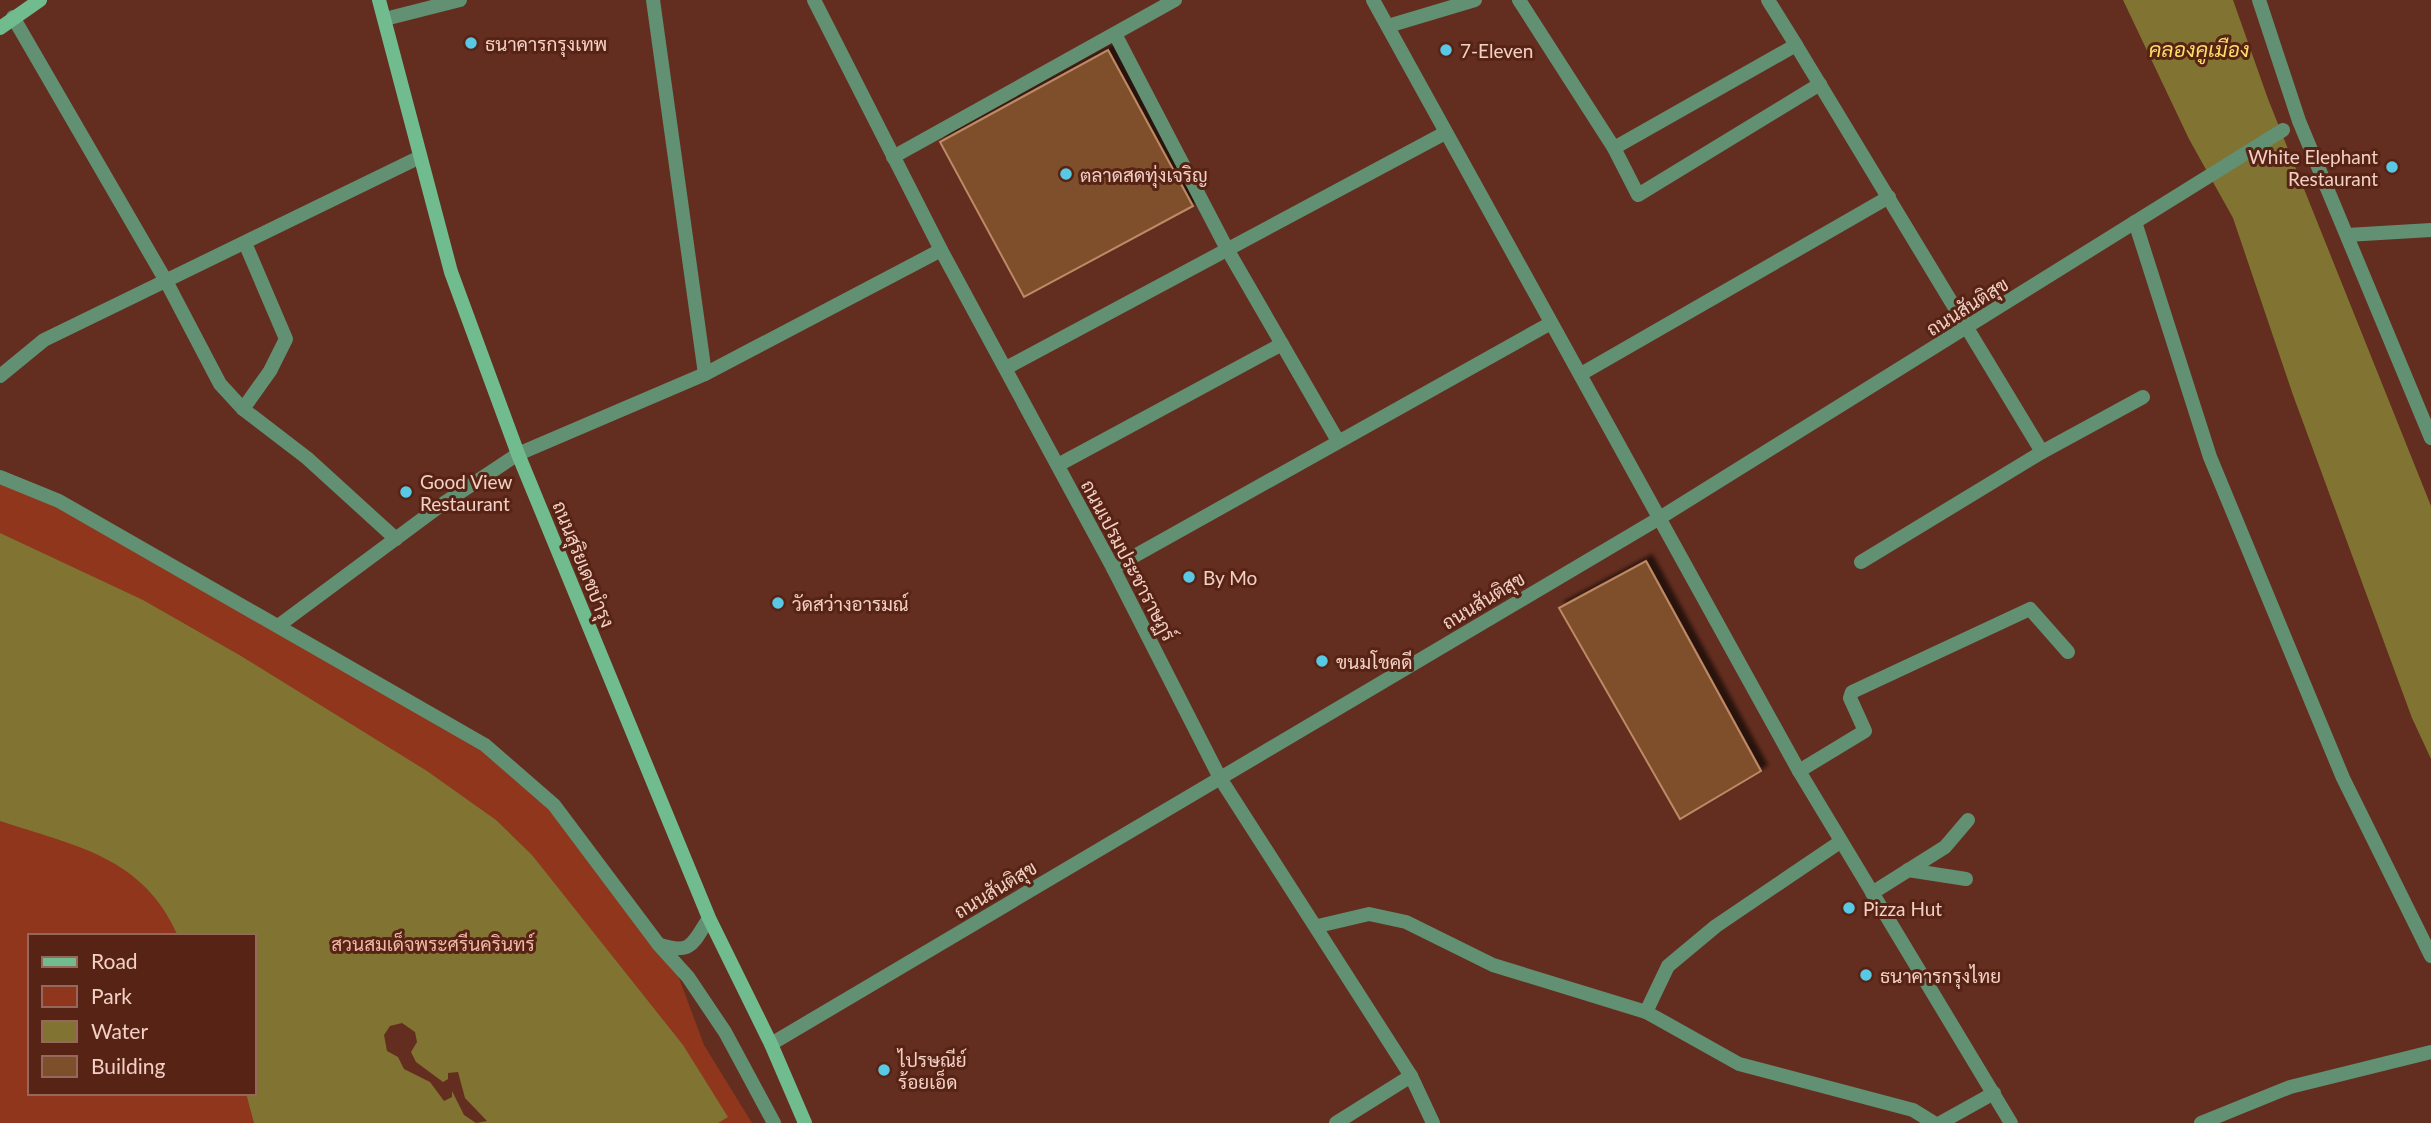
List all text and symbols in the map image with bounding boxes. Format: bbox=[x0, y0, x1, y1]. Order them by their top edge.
place label: ธนาคารกรุงเทพ bbox=[485, 32, 607, 57]
marker: ธนาคารกรุงเทพ bbox=[463, 35, 479, 51]
water label: คลองคูเมือง bbox=[2149, 36, 2249, 65]
place label: 7-Eleven bbox=[1460, 39, 1533, 62]
marker: 7-Eleven bbox=[1438, 42, 1454, 58]
place label: White Elephant Restaurant bbox=[2248, 145, 2378, 190]
marker: White Elephant Restaurant bbox=[2384, 159, 2400, 175]
place label: ตลาดสดทุ่งเจริญ bbox=[1080, 163, 1208, 188]
marker: ตลาดสดทุ่งเจริญ bbox=[1058, 166, 1074, 182]
street label: ถนนสันติสุข bbox=[1922, 272, 2013, 342]
place label: Good View Restaurant bbox=[420, 470, 512, 515]
street label: ถนนเปรมประชาราษฏร์ bbox=[1075, 476, 1181, 645]
marker: Good View Restaurant bbox=[398, 484, 414, 500]
street label: ถนนสุริยเดชบำรุง bbox=[546, 497, 620, 631]
place label: By Mo bbox=[1203, 566, 1257, 589]
street label: ถนนสันติสุข bbox=[1438, 566, 1529, 635]
marker: By Mo bbox=[1181, 569, 1197, 585]
place label: วัดสว่างอารมณ์ bbox=[792, 592, 909, 615]
marker: วัดสว่างอารมณ์ bbox=[770, 595, 786, 611]
place label: ขนมโชคดี bbox=[1336, 650, 1412, 673]
marker: ขนมโชคดี bbox=[1314, 653, 1330, 669]
street label: ถนนสันติสุข bbox=[950, 855, 1041, 924]
place label: Pizza Hut bbox=[1863, 897, 1942, 920]
marker: Pizza Hut bbox=[1841, 900, 1857, 916]
park label: สวนสมเด็จพระศรีนครินทร์ bbox=[331, 931, 535, 955]
legend bbox=[28, 934, 256, 1095]
text: Road bbox=[91, 948, 138, 973]
place label: ธนาคารกรุงไทย bbox=[1880, 964, 2001, 989]
marker: ธนาคารกรุงไทย bbox=[1858, 967, 1874, 983]
text: Park bbox=[91, 983, 132, 1008]
text: Water bbox=[91, 1018, 148, 1043]
place label: ไปรษณีย์ ร้อยเอ็ด bbox=[896, 1048, 967, 1093]
text: Building bbox=[91, 1053, 166, 1078]
marker: ไปรษณีย์ ร้อยเอ็ด bbox=[876, 1062, 892, 1078]

